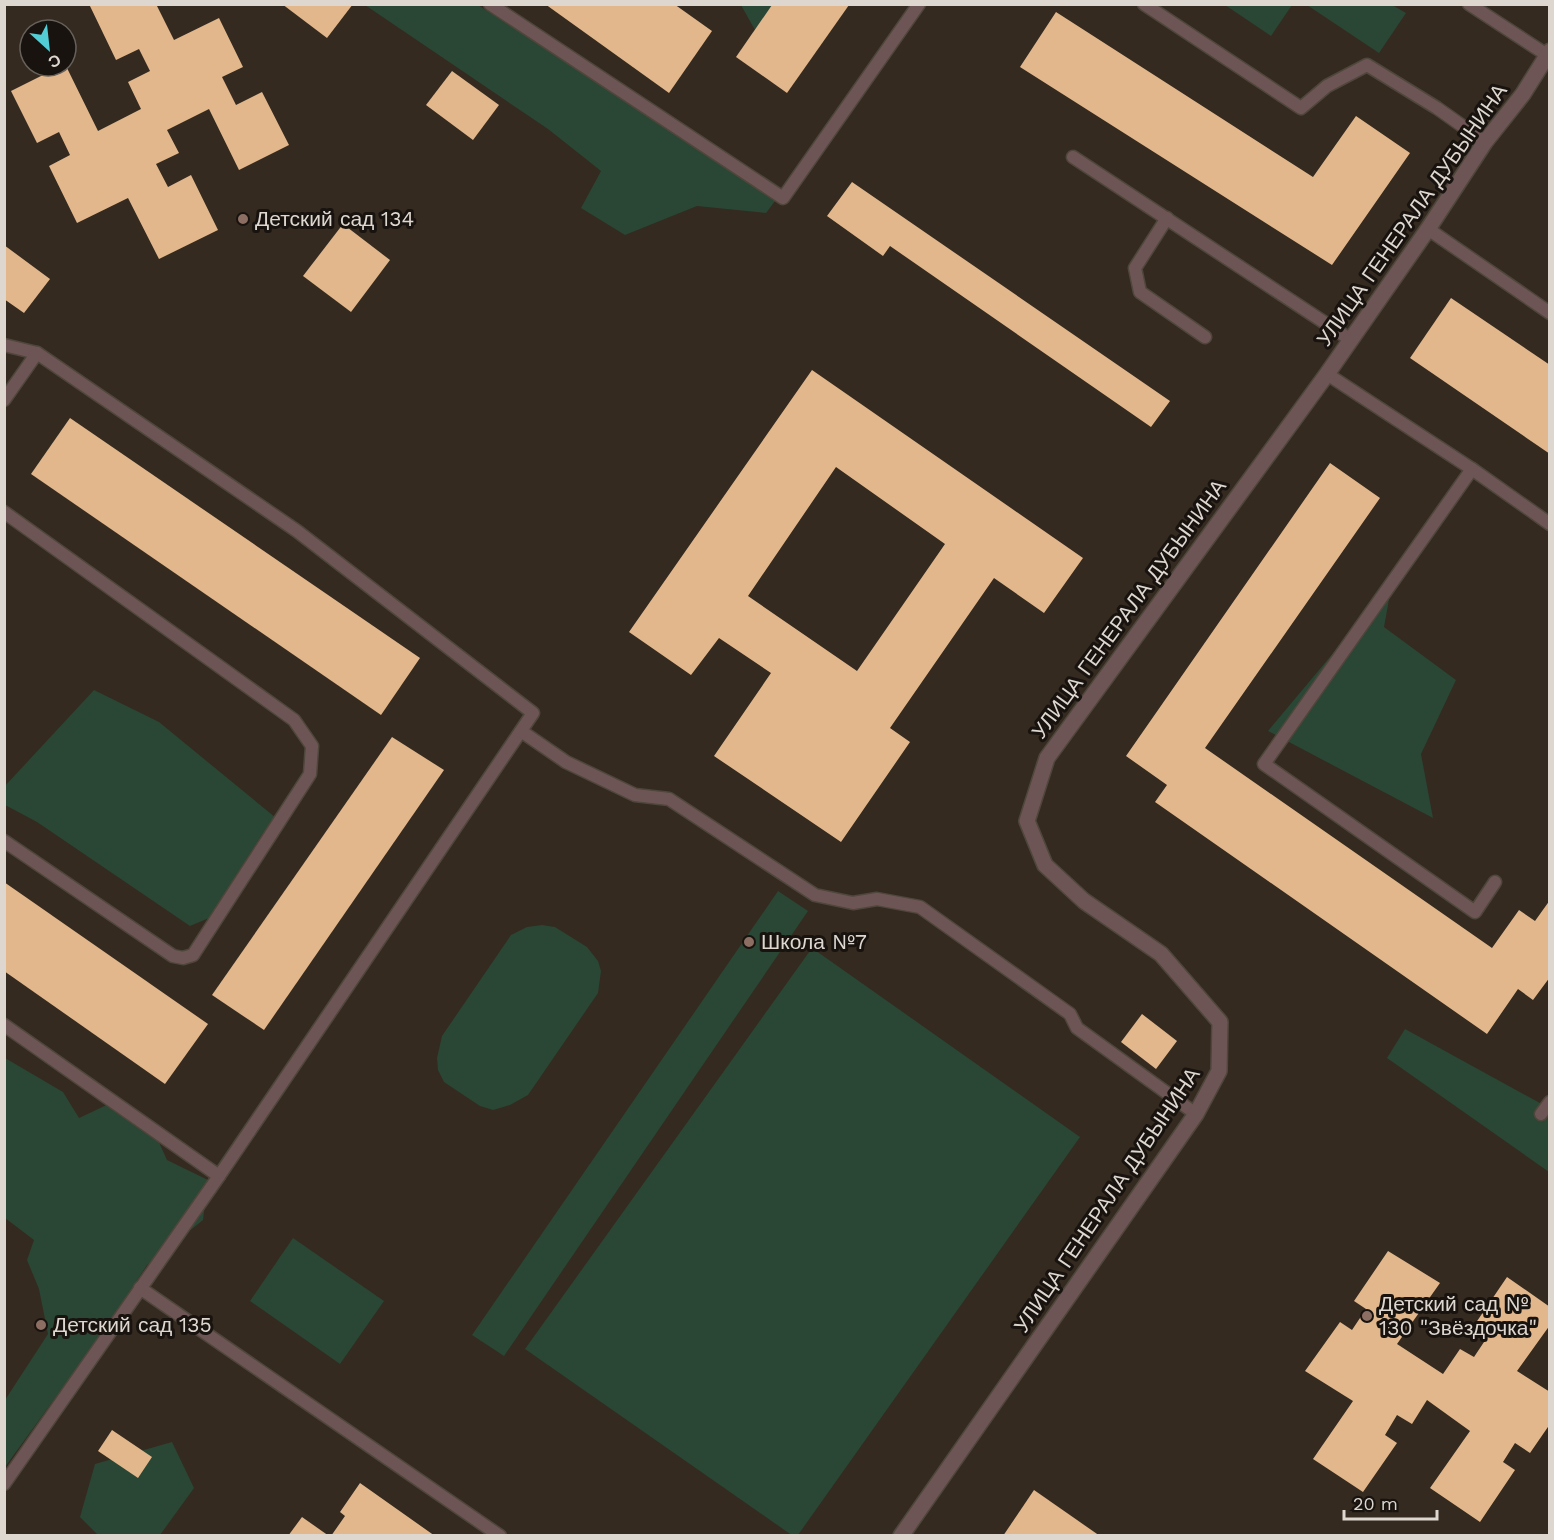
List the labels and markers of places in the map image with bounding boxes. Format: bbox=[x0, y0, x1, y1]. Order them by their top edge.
place label: Детский сад 134 bbox=[255, 206, 414, 231]
marker: Детский сад 134 bbox=[236, 212, 250, 226]
place label: Школа №7 bbox=[761, 929, 867, 954]
marker: Школа №7 bbox=[742, 935, 756, 949]
place label: Детский сад № 130 "Звёздочка" bbox=[1379, 1291, 1537, 1340]
marker: Детский сад № 130 "Звёздочка" bbox=[1360, 1309, 1374, 1323]
place label: Детский сад 135 bbox=[53, 1312, 212, 1337]
marker: Детский сад 135 bbox=[34, 1318, 48, 1332]

